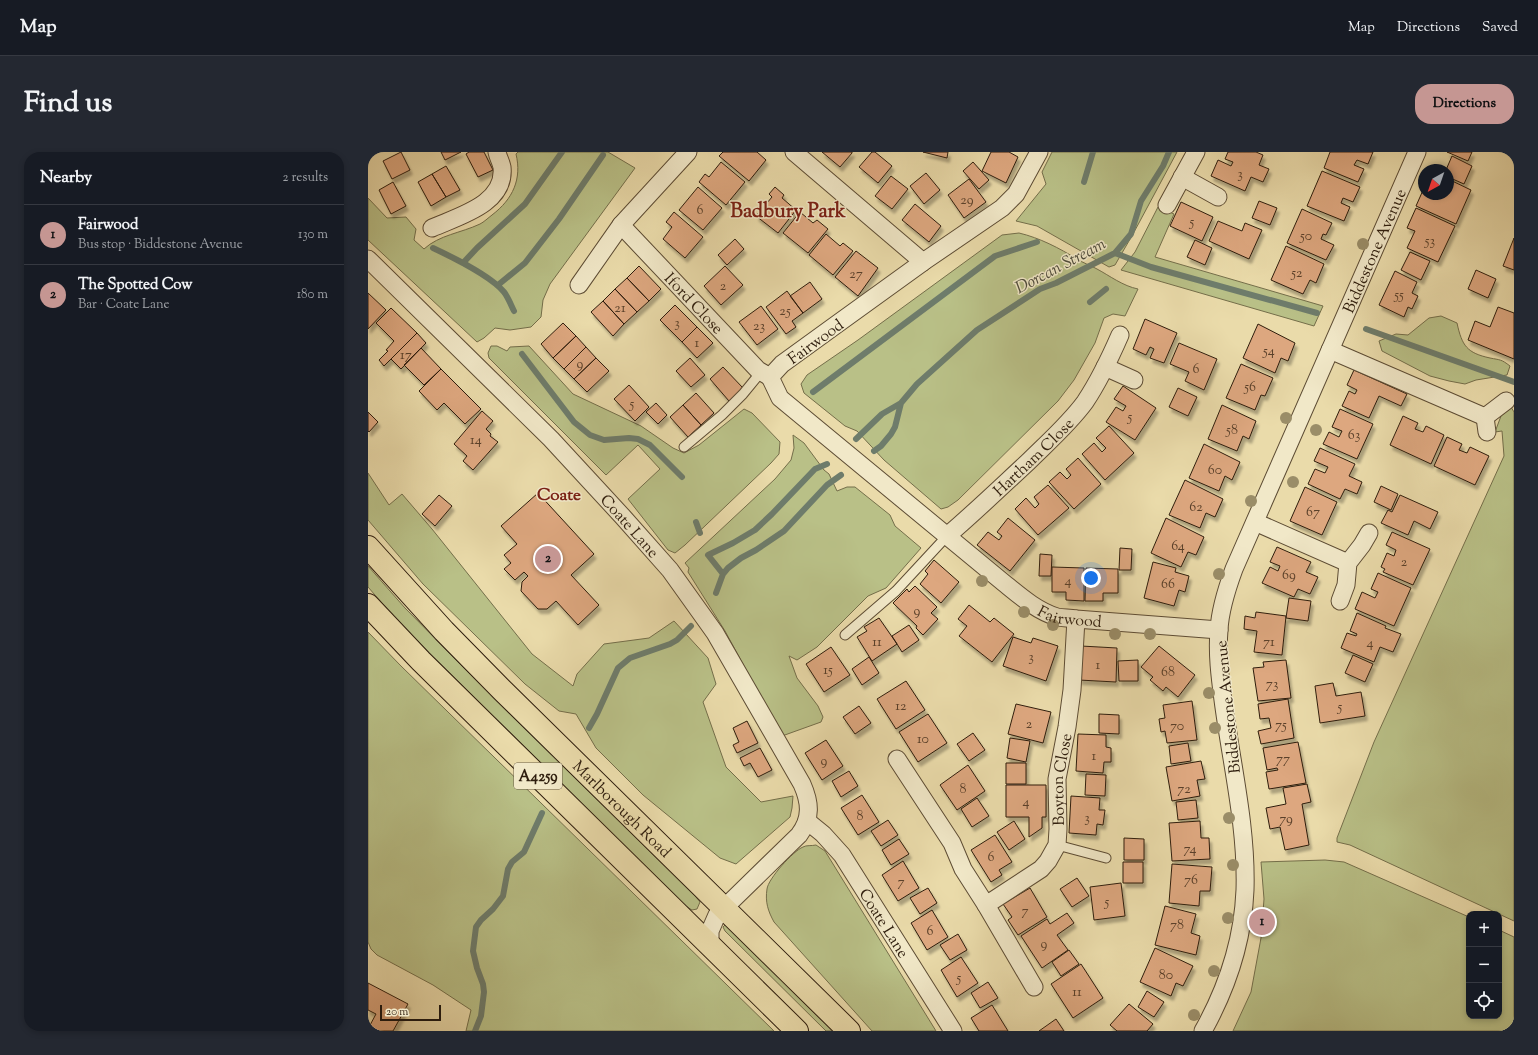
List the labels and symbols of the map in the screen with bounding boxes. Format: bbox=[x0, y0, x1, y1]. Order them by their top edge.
north arrow bbox=[1418, 164, 1454, 200]
house number: 3 bbox=[1237, 165, 1243, 185]
street label: Biddestone Avenue bbox=[1339, 186, 1413, 318]
house number: 29 bbox=[960, 191, 974, 211]
district label: Badbury Park bbox=[730, 198, 846, 227]
house number: 6 bbox=[697, 201, 704, 221]
house number: 5 bbox=[1189, 213, 1195, 233]
house number: 50 bbox=[1299, 227, 1312, 247]
house number: 53 bbox=[1424, 232, 1436, 252]
water label: Dorcan Stream bbox=[1011, 233, 1111, 301]
house number: 52 bbox=[1290, 264, 1303, 284]
house number: 27 bbox=[849, 265, 863, 285]
street label: Iford Close bbox=[658, 268, 728, 341]
house number: 2 bbox=[720, 277, 727, 297]
house number: 55 bbox=[1393, 286, 1404, 306]
house number: 21 bbox=[614, 299, 626, 319]
house number: 25 bbox=[779, 302, 791, 322]
house number: 3 bbox=[674, 314, 680, 334]
street label: Fairwood bbox=[784, 315, 849, 371]
house number: 23 bbox=[753, 317, 765, 337]
house number: 1 bbox=[695, 334, 700, 354]
house number: 54 bbox=[1262, 342, 1275, 362]
house number: 17 bbox=[400, 346, 412, 366]
house number: 9 bbox=[577, 355, 584, 375]
house number: 6 bbox=[1193, 360, 1200, 380]
house number: 56 bbox=[1243, 378, 1256, 398]
house number: 5 bbox=[629, 395, 635, 415]
house number: 5 bbox=[1127, 408, 1133, 428]
street label: Hartham Close bbox=[989, 414, 1080, 503]
house number: 58 bbox=[1225, 421, 1238, 441]
house number: 63 bbox=[1348, 426, 1361, 446]
house number: 14 bbox=[470, 431, 482, 451]
house number: 60 bbox=[1208, 461, 1222, 481]
district label: Coate bbox=[537, 484, 581, 508]
street label: Coate Lane bbox=[594, 490, 663, 564]
house number: 62 bbox=[1189, 498, 1203, 518]
house number: 67 bbox=[1306, 503, 1320, 523]
house number: 64 bbox=[1171, 537, 1185, 557]
pin: 2 bbox=[535, 544, 561, 574]
house number: 2 bbox=[1401, 553, 1408, 573]
house number: 69 bbox=[1282, 566, 1296, 586]
your location bbox=[1081, 568, 1101, 588]
house number: 4 bbox=[1064, 572, 1072, 592]
house number: 66 bbox=[1161, 575, 1175, 595]
street label: Fairwood bbox=[1033, 601, 1103, 635]
house number: 9 bbox=[914, 602, 921, 622]
house number: 11 bbox=[872, 633, 882, 653]
house number: 71 bbox=[1263, 633, 1275, 653]
house number: 4 bbox=[1366, 634, 1374, 654]
street label: Biddestone Avenue bbox=[1211, 639, 1248, 775]
house number: 3 bbox=[1028, 648, 1034, 668]
house number: 1 bbox=[1096, 656, 1101, 676]
house number: 15 bbox=[823, 661, 833, 681]
house number: 68 bbox=[1161, 663, 1175, 683]
house number: 73 bbox=[1266, 675, 1279, 695]
house number: 12 bbox=[895, 697, 907, 717]
house number: 5 bbox=[1337, 698, 1343, 718]
house number: 2 bbox=[1026, 715, 1033, 735]
house number: 75 bbox=[1275, 716, 1287, 736]
house number: 70 bbox=[1170, 717, 1184, 737]
house number: 10 bbox=[917, 730, 929, 750]
street label: Boyton Close bbox=[1048, 732, 1080, 826]
house number: 1 bbox=[1092, 747, 1097, 767]
house number: 77 bbox=[1276, 750, 1290, 770]
house number: 9 bbox=[821, 752, 828, 772]
street label: Marlborough Road bbox=[566, 756, 675, 864]
road number: A4259 bbox=[514, 763, 562, 789]
house number: 8 bbox=[960, 780, 967, 800]
house number: 72 bbox=[1177, 780, 1191, 800]
house number: 4 bbox=[1022, 793, 1030, 813]
house number: 8 bbox=[857, 807, 864, 827]
house number: 3 bbox=[1084, 809, 1090, 829]
house number: 79 bbox=[1279, 810, 1293, 830]
house number: 74 bbox=[1183, 840, 1197, 860]
house number: 6 bbox=[988, 848, 995, 868]
house number: 76 bbox=[1184, 871, 1198, 891]
house number: 7 bbox=[897, 873, 905, 893]
street label: Coate Lane bbox=[852, 885, 913, 963]
house number: 5 bbox=[1104, 893, 1110, 913]
house number: 7 bbox=[1021, 902, 1029, 922]
pin: 1 bbox=[1249, 907, 1275, 937]
house number: 78 bbox=[1170, 916, 1184, 936]
house number: 6 bbox=[927, 922, 934, 942]
house number: 9 bbox=[1041, 935, 1048, 955]
house number: 80 bbox=[1159, 966, 1173, 986]
house number: 5 bbox=[956, 969, 962, 989]
house number: 11 bbox=[1072, 983, 1082, 1003]
scale bar bbox=[380, 1003, 441, 1022]

